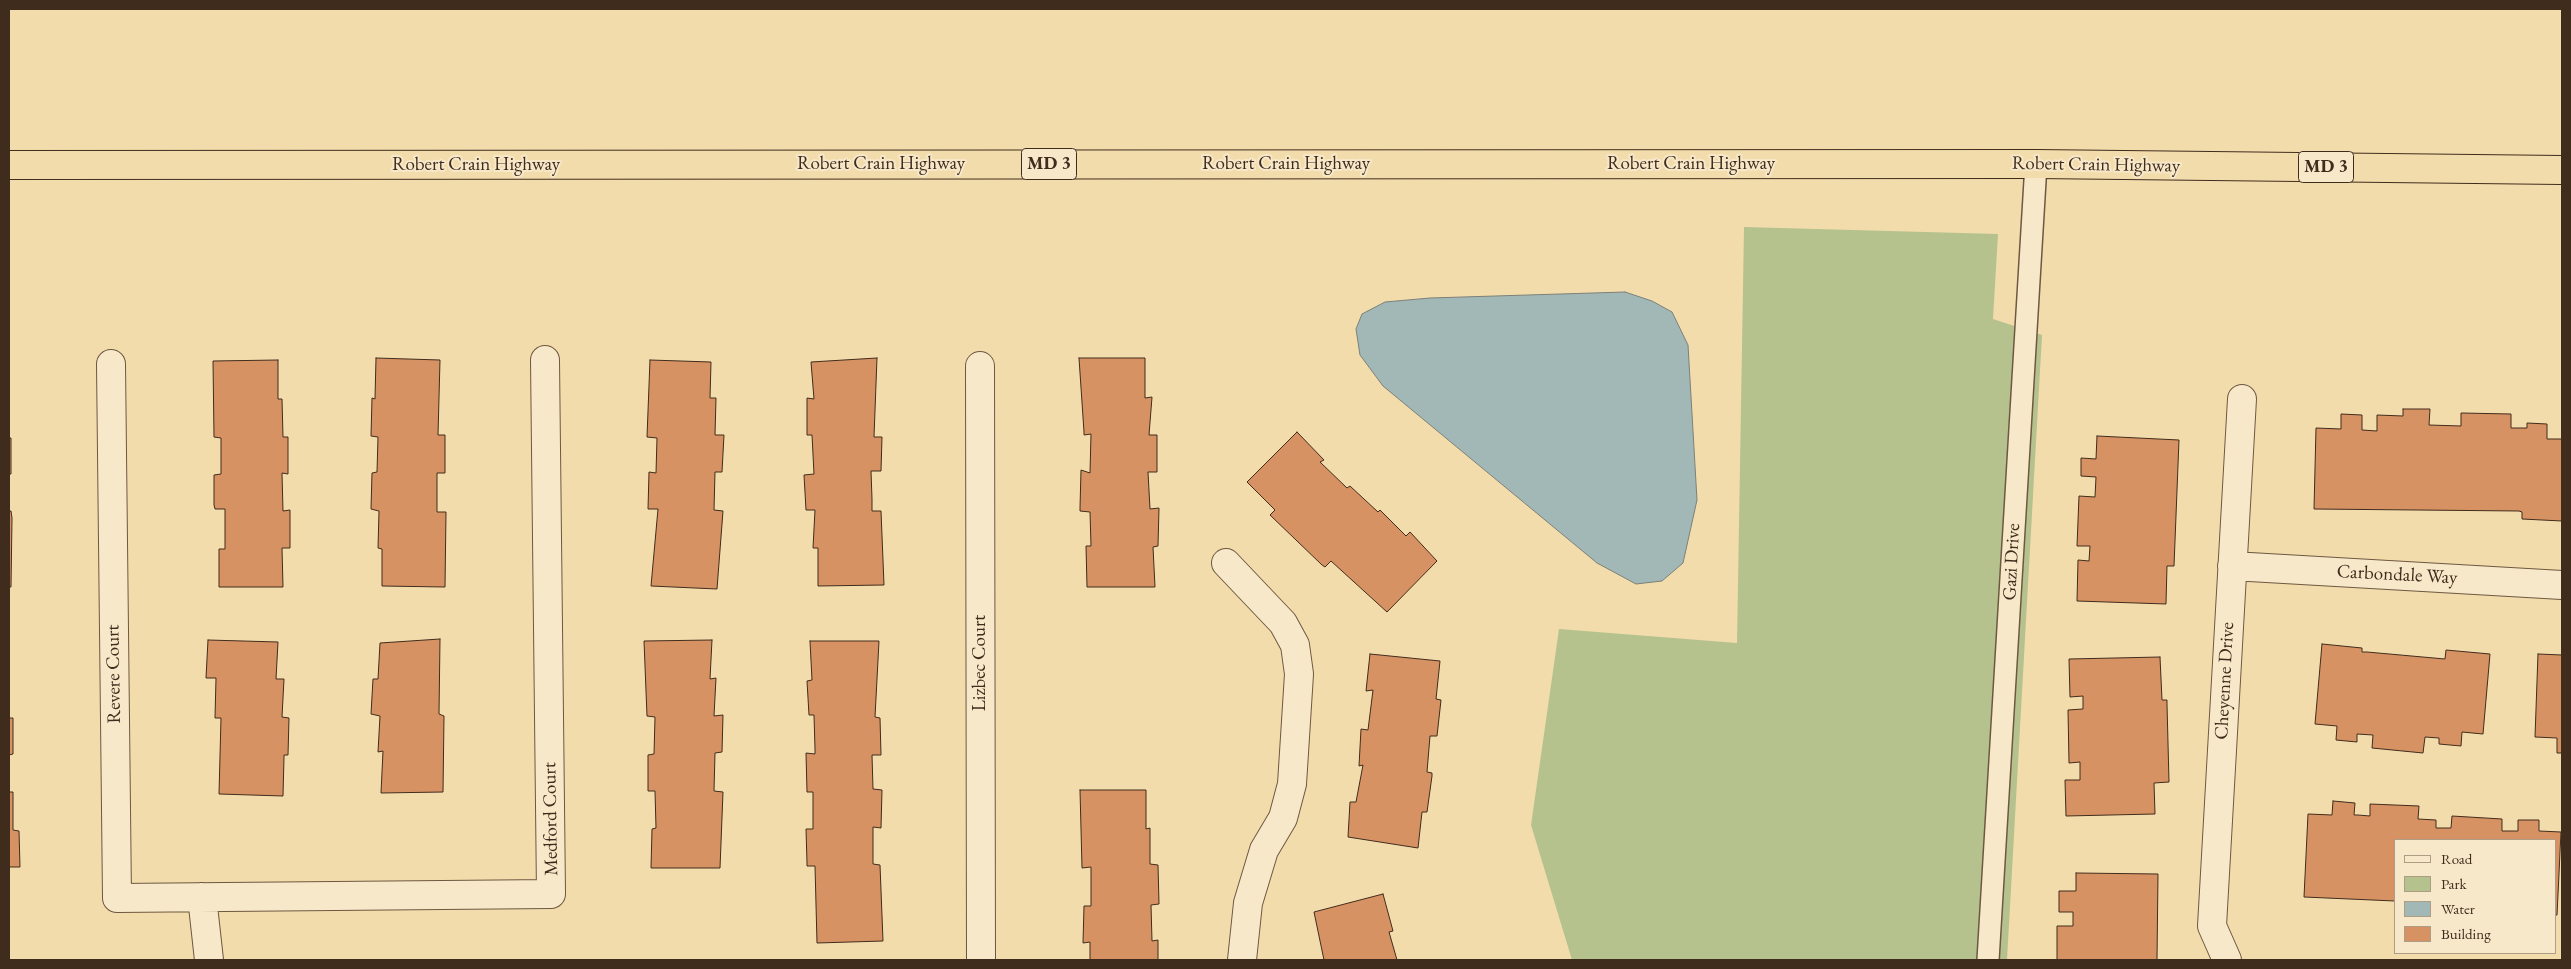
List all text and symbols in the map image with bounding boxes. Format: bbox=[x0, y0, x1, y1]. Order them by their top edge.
road number: MD 3 bbox=[1022, 148, 1076, 180]
street label: Robert Crain Highway bbox=[2012, 152, 2180, 178]
road number: MD 3 bbox=[2298, 152, 2354, 182]
street label: Robert Crain Highway bbox=[797, 153, 965, 175]
street label: Robert Crain Highway bbox=[1202, 153, 1370, 175]
street label: Robert Crain Highway bbox=[1607, 153, 1775, 175]
street label: Robert Crain Highway bbox=[392, 154, 560, 176]
street label: Gazi Drive bbox=[1999, 523, 2025, 601]
street label: Carbondale Way bbox=[2336, 560, 2458, 590]
street label: Lizbec Court bbox=[969, 615, 991, 711]
street label: Cheyenne Drive bbox=[2211, 622, 2239, 740]
street label: Revere Court bbox=[102, 624, 126, 724]
street label: Medford Court bbox=[539, 762, 563, 876]
legend bbox=[2394, 839, 2556, 954]
text: Road bbox=[2441, 849, 2472, 868]
text: Park bbox=[2441, 874, 2467, 893]
text: Water bbox=[2441, 899, 2475, 918]
text: Building bbox=[2441, 924, 2491, 943]

